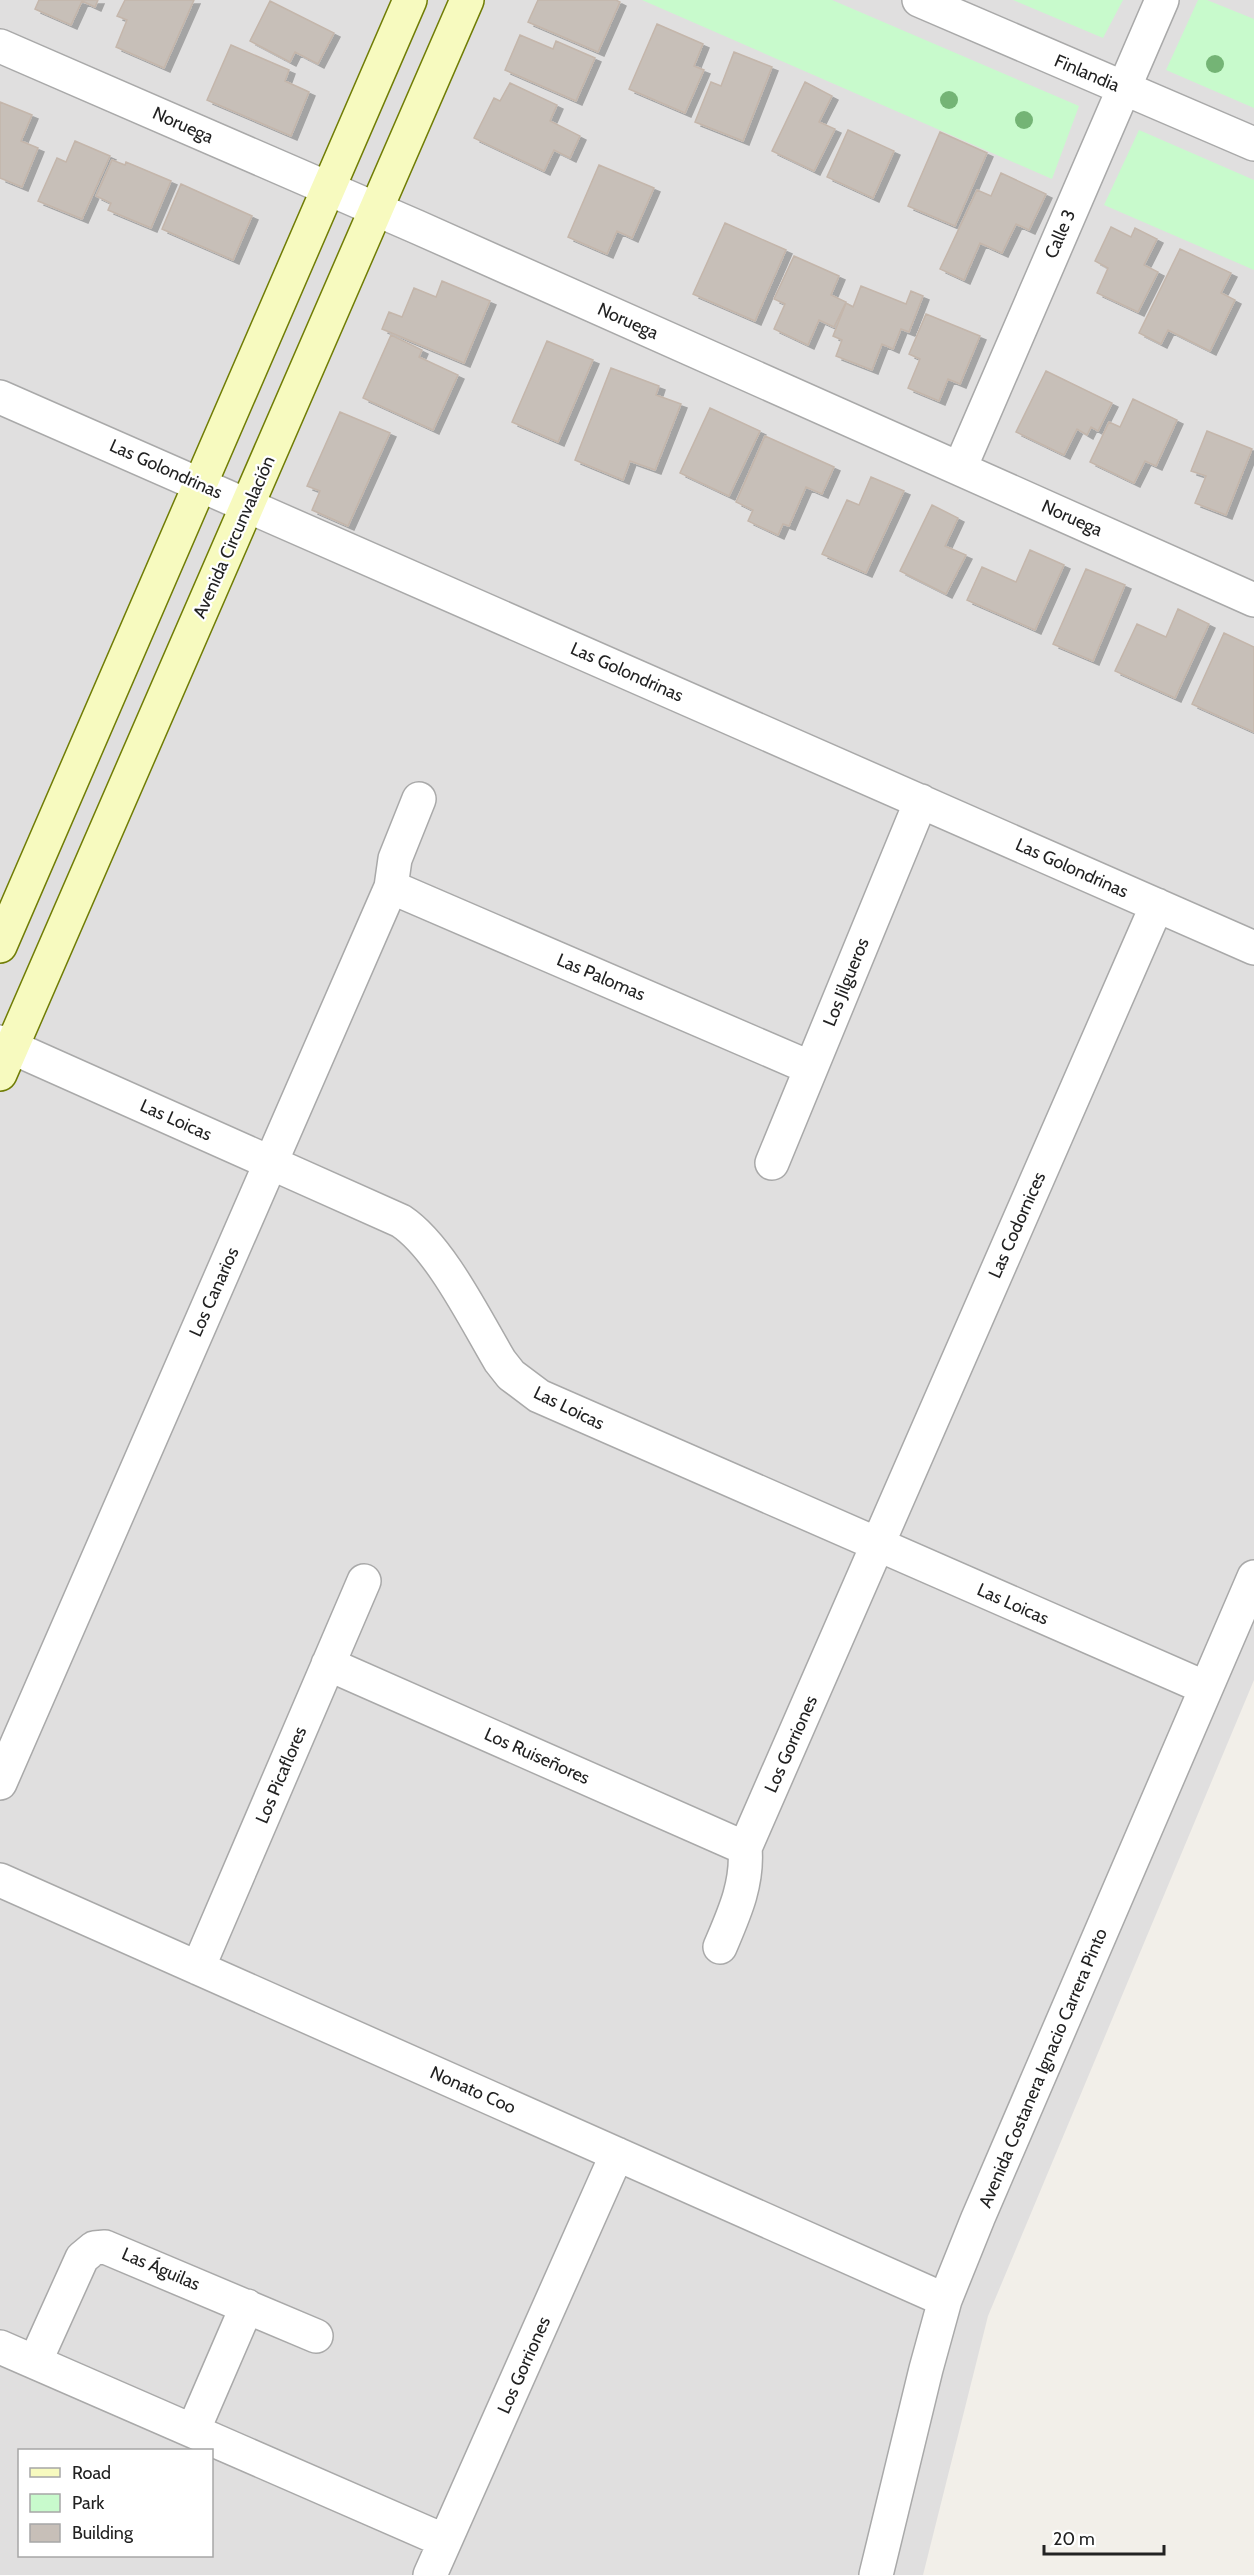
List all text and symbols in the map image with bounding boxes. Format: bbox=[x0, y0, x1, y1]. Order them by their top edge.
street label: Finlandia bbox=[1051, 49, 1123, 97]
street label: Noruega bbox=[149, 102, 217, 148]
street label: Calle 3 bbox=[1040, 206, 1080, 262]
street label: Noruega bbox=[594, 298, 662, 344]
street label: Las Golondrinas bbox=[106, 434, 226, 504]
street label: Avenida Circunvalación bbox=[188, 452, 280, 622]
street label: Noruega bbox=[1038, 495, 1106, 541]
street label: Las Golondrinas bbox=[567, 637, 687, 707]
street label: Las Golondrinas bbox=[1012, 833, 1132, 903]
street label: Los Jilgueros bbox=[818, 935, 874, 1029]
street label: Las Palomas bbox=[554, 949, 648, 1005]
street label: Las Loicas bbox=[137, 1094, 215, 1146]
street label: Las Codornices bbox=[984, 1168, 1050, 1282]
street label: Los Canarios bbox=[185, 1244, 243, 1340]
street label: Las Loicas bbox=[530, 1381, 608, 1435]
street label: Las Loicas bbox=[974, 1578, 1052, 1630]
street label: Los Gorriones bbox=[760, 1692, 822, 1796]
street label: Los Picaflores bbox=[251, 1723, 311, 1827]
street label: Los Ruiseñores bbox=[481, 1723, 593, 1789]
street label: Avenida Costanera Ignacio Carrera Pinto bbox=[974, 1925, 1112, 2211]
street label: Nonato Coo bbox=[427, 2061, 519, 2119]
street label: Las Águilas bbox=[119, 2243, 203, 2295]
street label: Los Gorriones bbox=[493, 2313, 555, 2417]
legend bbox=[18, 2449, 213, 2557]
text: Road bbox=[72, 2462, 111, 2484]
text: Park bbox=[72, 2492, 105, 2514]
scale bar bbox=[1044, 2518, 1164, 2556]
text: Building bbox=[72, 2522, 134, 2544]
text: 20 m bbox=[1053, 2528, 1095, 2550]

